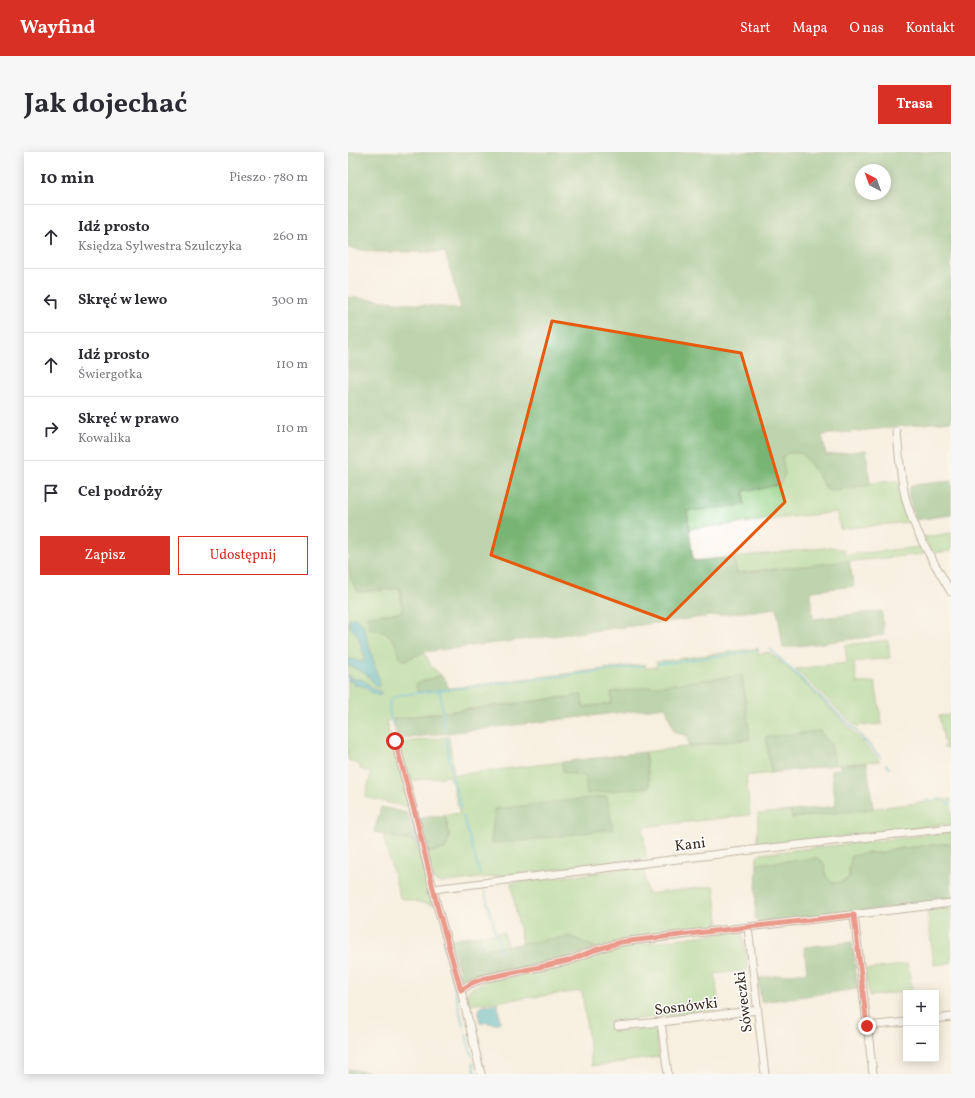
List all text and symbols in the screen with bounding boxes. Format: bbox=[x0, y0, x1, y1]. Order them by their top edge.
text: Wayfind bbox=[20, 15, 95, 41]
text: Start bbox=[740, 19, 770, 38]
text: Mapa bbox=[792, 19, 827, 38]
text: O nas bbox=[849, 19, 884, 38]
text: Kontakt bbox=[906, 19, 955, 38]
text: Jak dojechać bbox=[24, 85, 187, 124]
button: Trasa bbox=[878, 85, 951, 124]
north arrow bbox=[855, 164, 891, 200]
text: 10 min bbox=[40, 167, 94, 190]
text: Pieszo · 780 m bbox=[229, 169, 308, 187]
text: Idź prosto bbox=[78, 217, 150, 238]
icon: ahead bbox=[40, 226, 62, 248]
text: 260 m bbox=[273, 228, 308, 246]
text: Księdza Sylwestra Szulczyka bbox=[78, 238, 242, 256]
icon: left bbox=[40, 290, 62, 312]
text: Skręć w lewo bbox=[78, 290, 167, 311]
text: 300 m bbox=[272, 292, 308, 310]
text: Idź prosto bbox=[78, 345, 150, 366]
icon: ahead bbox=[40, 354, 62, 376]
text: 110 m bbox=[276, 356, 308, 374]
text: Świergotka bbox=[78, 366, 142, 384]
text: Skręć w prawo bbox=[78, 409, 179, 430]
icon: right bbox=[40, 418, 62, 440]
text: 110 m bbox=[276, 420, 308, 438]
text: Kowalika bbox=[78, 430, 131, 448]
icon: arrive bbox=[40, 482, 62, 504]
text: Cel podróży bbox=[78, 482, 162, 503]
button: Zapisz bbox=[40, 536, 170, 575]
button: Udostępnij bbox=[178, 536, 308, 575]
route start bbox=[386, 732, 404, 750]
street label: Kani bbox=[673, 833, 707, 858]
street label: Sóweczki bbox=[730, 970, 759, 1034]
map controls bbox=[903, 990, 939, 1062]
button: + bbox=[903, 990, 939, 1026]
street label: Sosnówki bbox=[653, 993, 719, 1022]
route end bbox=[858, 1017, 876, 1035]
button: − bbox=[903, 1026, 939, 1062]

